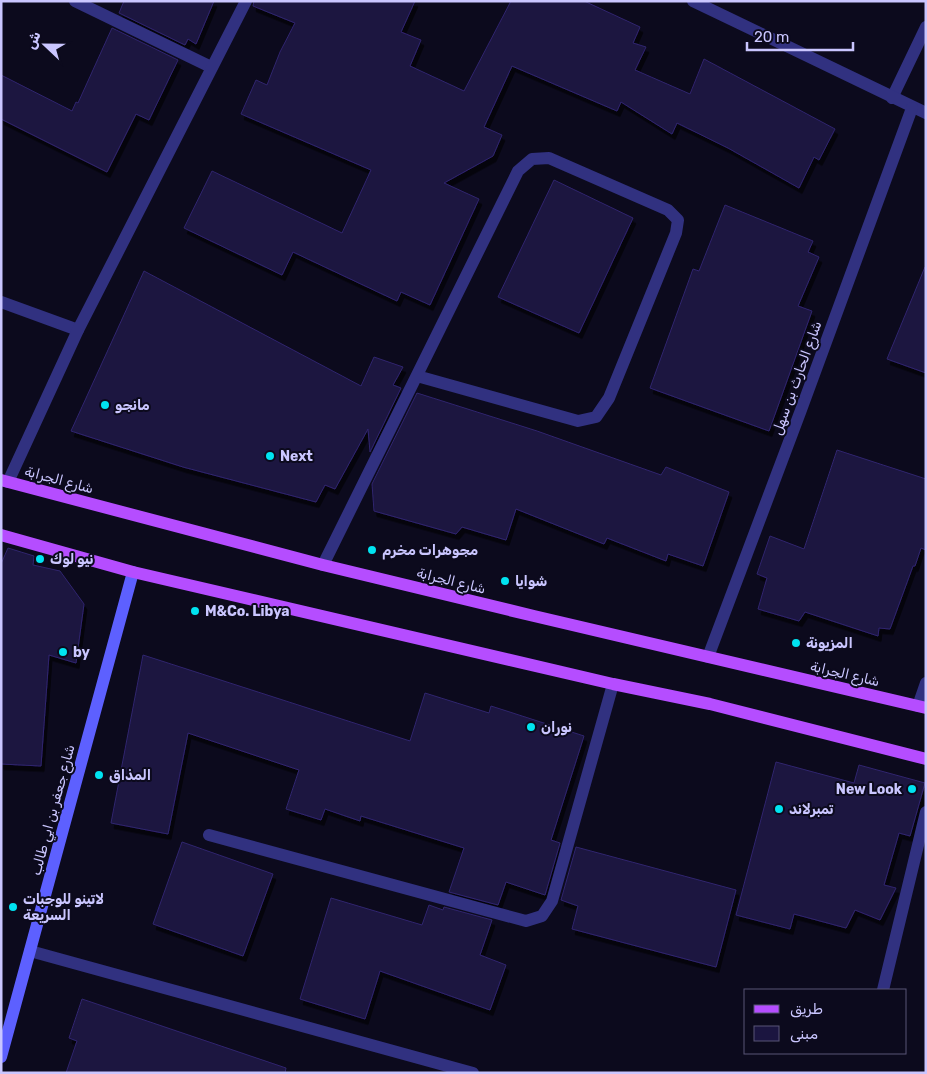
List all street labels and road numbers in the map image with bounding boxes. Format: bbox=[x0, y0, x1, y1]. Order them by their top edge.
street label: شارع الحارث بن سهل bbox=[768, 319, 827, 438]
street label: شارع الجرابة bbox=[22, 463, 95, 499]
street label: شارع الجرابة bbox=[414, 564, 487, 600]
street label: شارع الجرابة bbox=[808, 658, 881, 692]
street label: شارع جعفر بن ابي طالب bbox=[27, 743, 81, 878]

